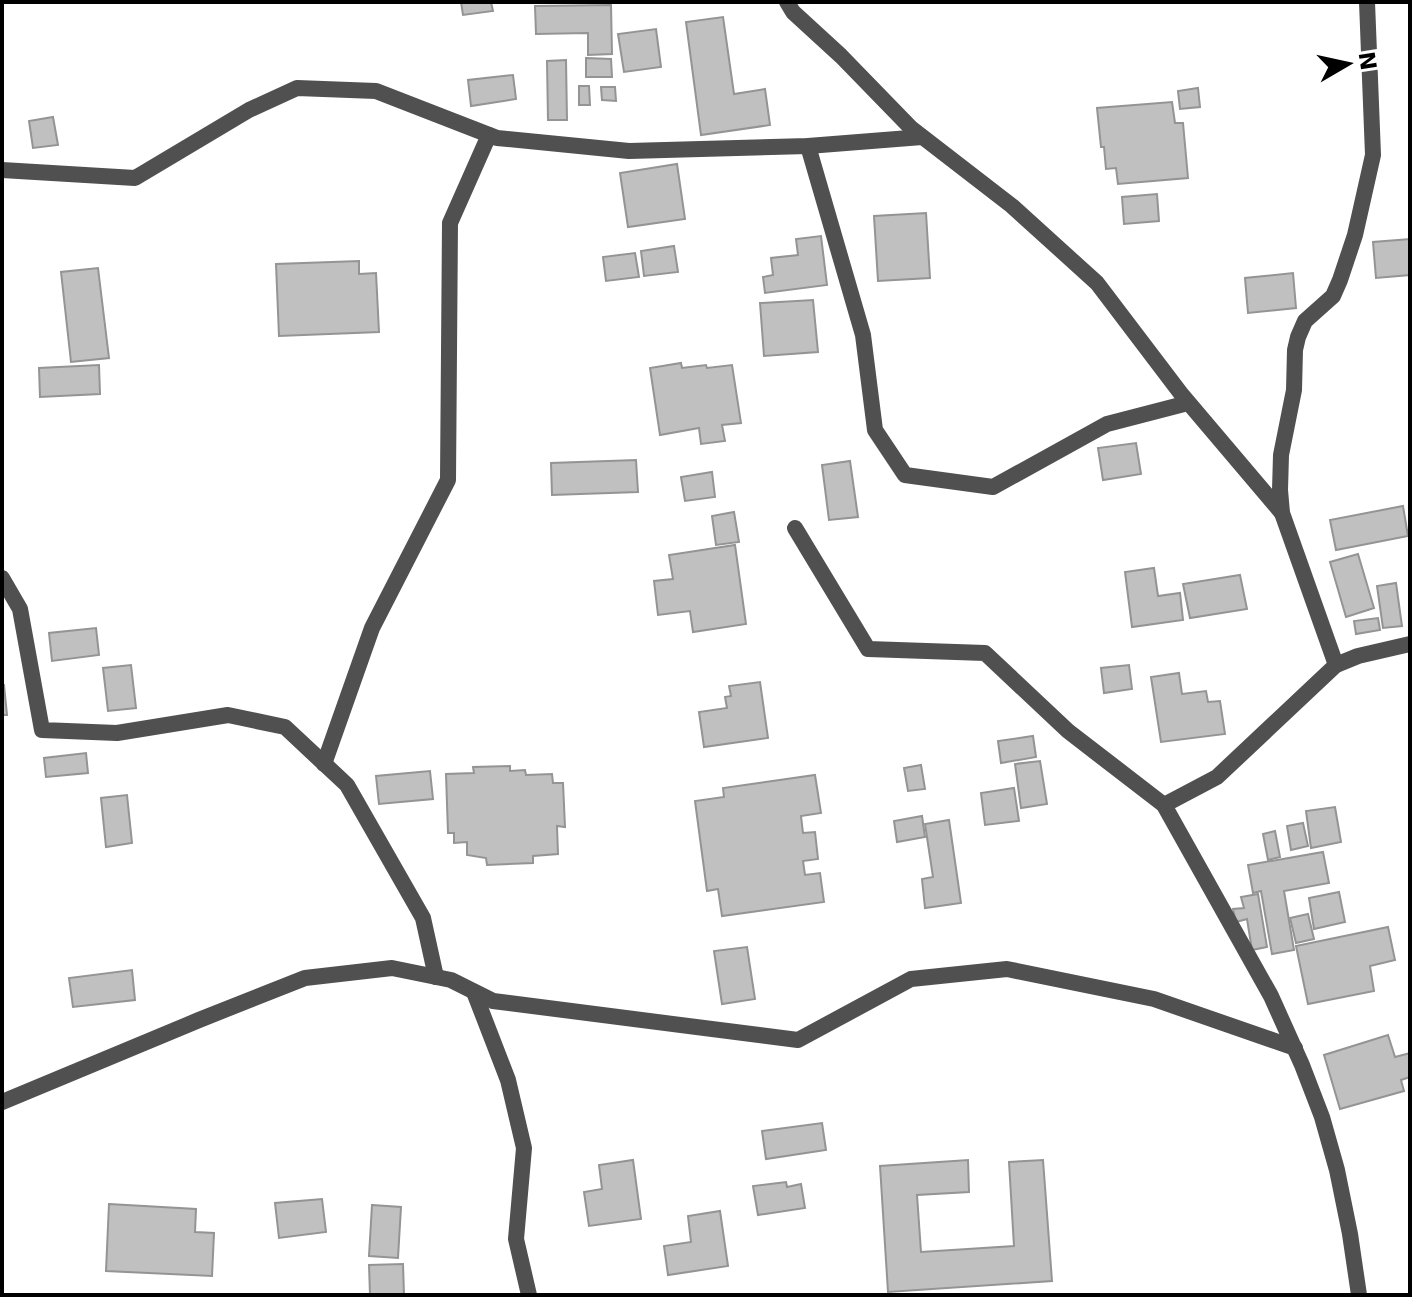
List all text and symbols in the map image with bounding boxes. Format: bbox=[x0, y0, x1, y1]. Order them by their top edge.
north arrow bbox=[1308, 24, 1388, 104]
text: N bbox=[1353, 50, 1381, 72]

